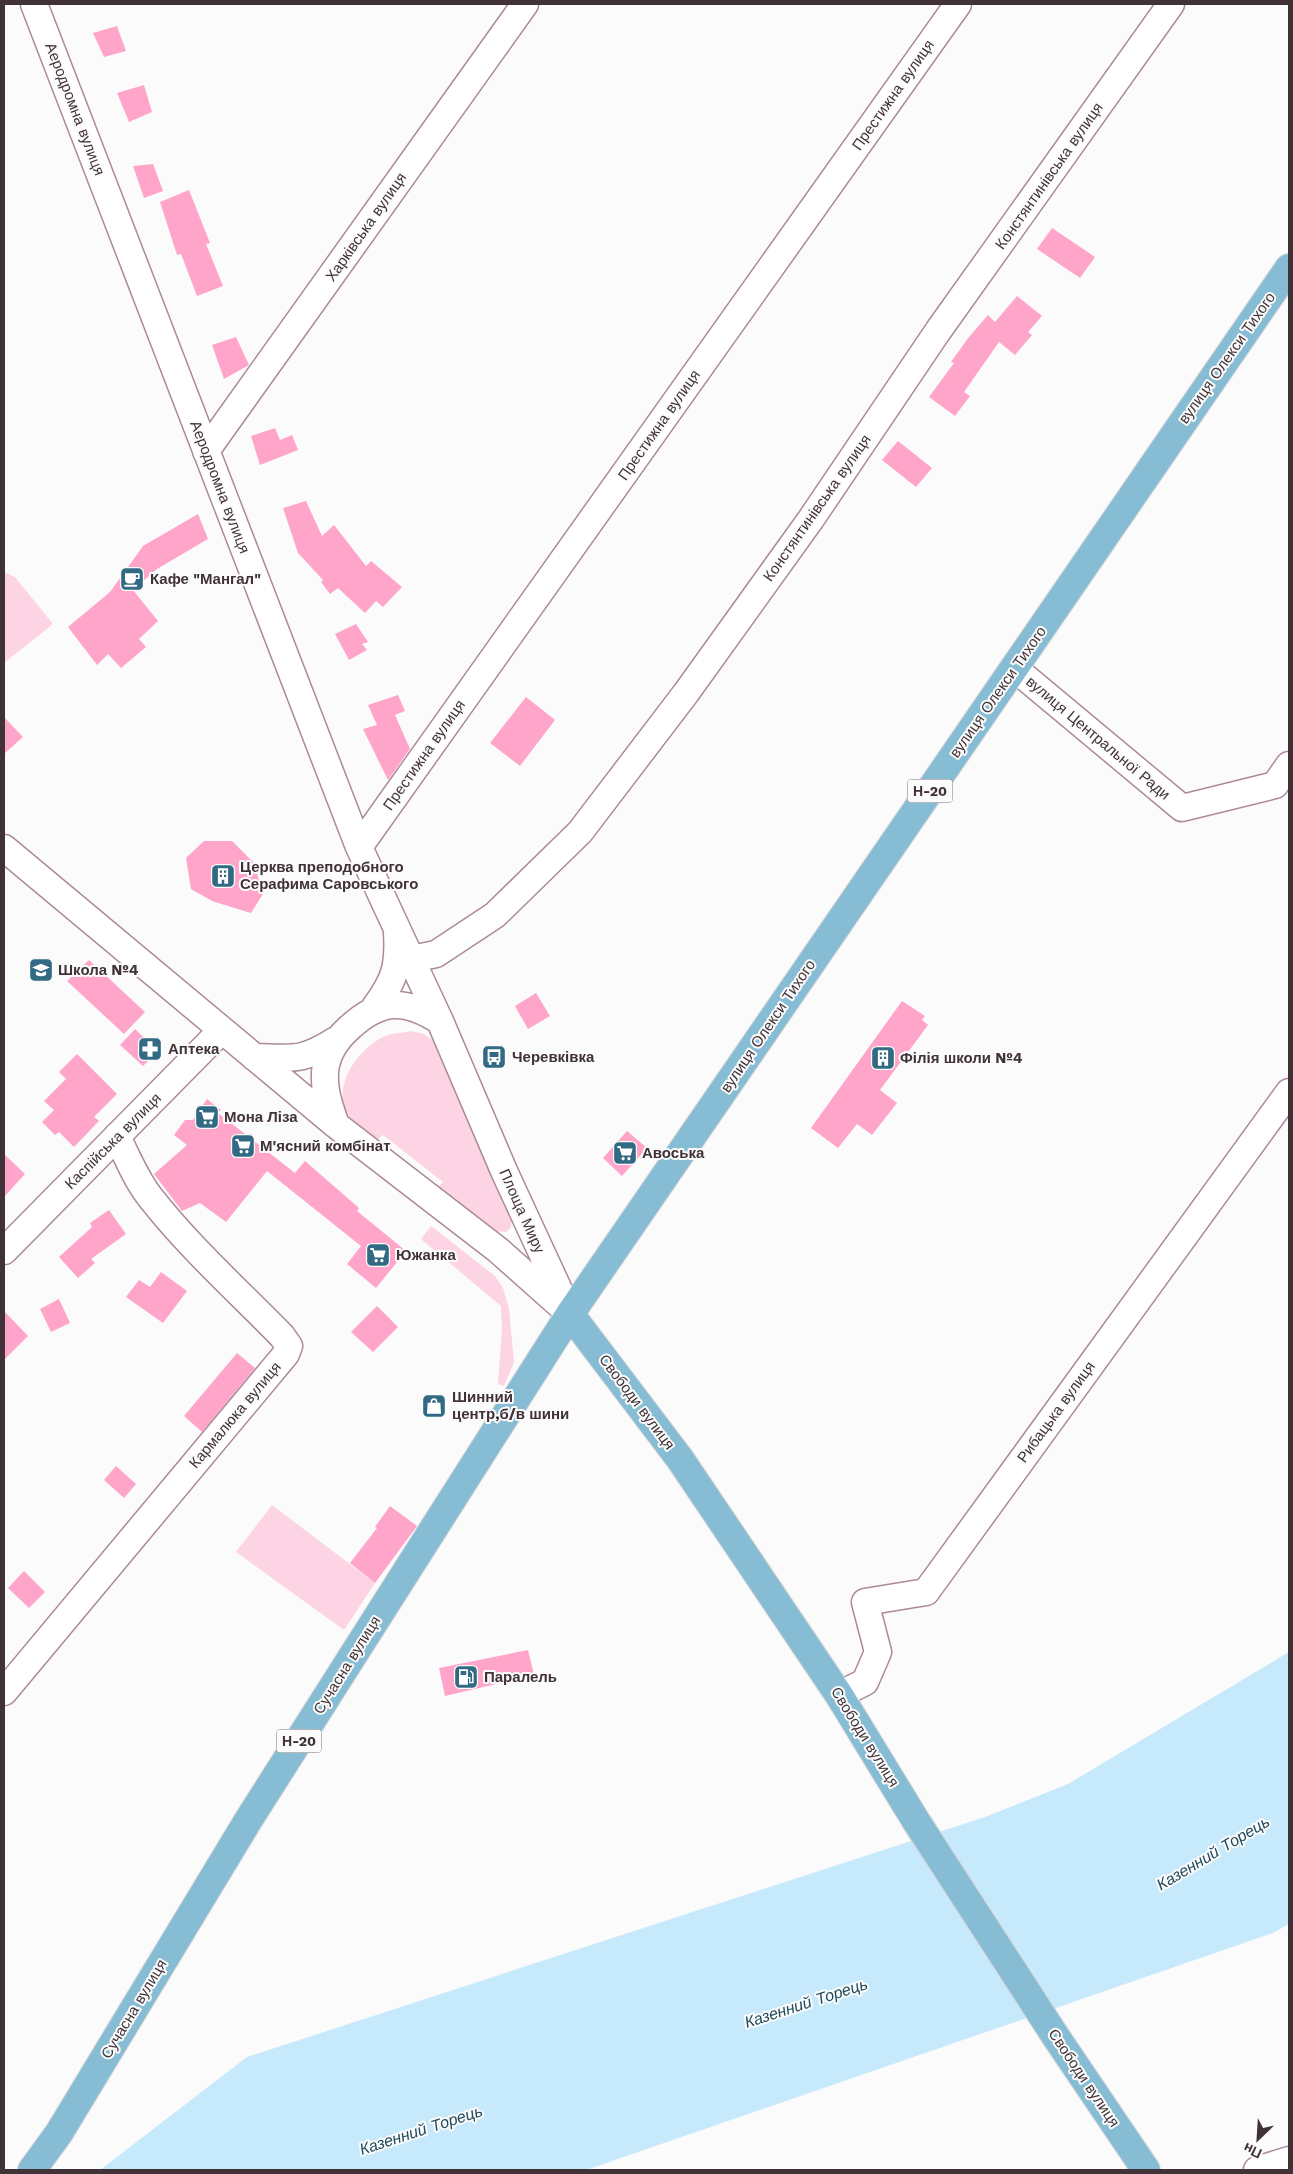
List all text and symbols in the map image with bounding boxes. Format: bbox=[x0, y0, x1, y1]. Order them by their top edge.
street label: Престижна вулиця bbox=[848, 36, 938, 154]
street label: Аеродромна вулиця bbox=[41, 40, 109, 178]
street label: Констянтинівська вулиця bbox=[991, 99, 1107, 253]
street label: Харківська вулиця bbox=[322, 169, 410, 285]
street label: вулиця Олекси Тихого bbox=[1175, 289, 1279, 427]
street label: Престижна вулиця bbox=[614, 366, 704, 484]
street label: Аеродромна вулиця bbox=[186, 418, 254, 556]
street label: Констянтинівська вулиця bbox=[759, 431, 875, 585]
cafe icon: Кафе "Мангал" bbox=[119, 566, 145, 592]
place label: Кафе "Мангал" bbox=[150, 570, 261, 588]
street label: вулиця Олекси Тихого bbox=[946, 623, 1050, 761]
street label: вулиця Центральної Ради bbox=[1022, 672, 1174, 804]
street label: Престижна вулиця bbox=[379, 696, 469, 814]
road number: Н-20 bbox=[908, 779, 952, 802]
place label: Церква преподобного Серафима Саровського bbox=[240, 858, 418, 893]
building icon: Церква преподобного Серафима Саровського bbox=[210, 863, 236, 889]
street label: вулиця Олекси Тихого bbox=[717, 956, 819, 1096]
school or university icon: Школа №4 bbox=[28, 957, 54, 983]
place label: Школа №4 bbox=[58, 961, 139, 979]
pharmacy icon: Аптека bbox=[137, 1036, 163, 1062]
place label: Аптека bbox=[168, 1040, 220, 1058]
bus stop icon: Черевківка bbox=[481, 1044, 507, 1070]
building icon: Філія школи №4 bbox=[870, 1045, 896, 1071]
place label: Черевківка bbox=[512, 1048, 595, 1066]
place label: Філія школи №4 bbox=[900, 1049, 1023, 1067]
street label: Каспійська вулиця bbox=[61, 1089, 165, 1193]
supermarket icon: Мона Ліза bbox=[194, 1104, 220, 1130]
place label: Мона Ліза bbox=[224, 1108, 298, 1126]
supermarket icon: М'ясний комбінат bbox=[230, 1133, 256, 1159]
place label: М'ясний комбінат bbox=[260, 1137, 391, 1155]
supermarket icon: Авоська bbox=[612, 1140, 638, 1166]
place label: Авоська bbox=[642, 1144, 705, 1162]
street label: Площа Миру bbox=[495, 1166, 549, 1256]
supermarket icon: Южанка bbox=[365, 1242, 391, 1268]
place label: Южанка bbox=[396, 1246, 456, 1264]
street label: Свободи вулиця bbox=[595, 1351, 679, 1453]
street label: Кармалюка вулиця bbox=[185, 1358, 285, 1472]
street label: Рибацька вулиця bbox=[1013, 1358, 1099, 1466]
place label: Шинний центр,б/в шини bbox=[452, 1388, 569, 1423]
shop icon: Шинний центр,б/в шини bbox=[421, 1393, 447, 1419]
street label: Сучасна вулиця bbox=[310, 1613, 384, 1717]
fuel station icon: Паралель bbox=[453, 1664, 479, 1690]
place label: Паралель bbox=[484, 1668, 557, 1686]
street label: Свободи вулиця bbox=[827, 1684, 903, 1790]
road number: Н-20 bbox=[276, 1730, 322, 1752]
water label: Казенний Торець bbox=[1153, 1812, 1273, 1894]
street label: Сучасна вулиця bbox=[97, 1956, 171, 2062]
water label: Казенний Торець bbox=[742, 1974, 870, 2032]
street label: Свободи вулиця bbox=[1045, 2026, 1123, 2130]
water label: Казенний Торець bbox=[357, 2101, 485, 2159]
north arrow bbox=[1233, 2114, 1283, 2164]
text: Пн bbox=[1241, 2140, 1264, 2162]

